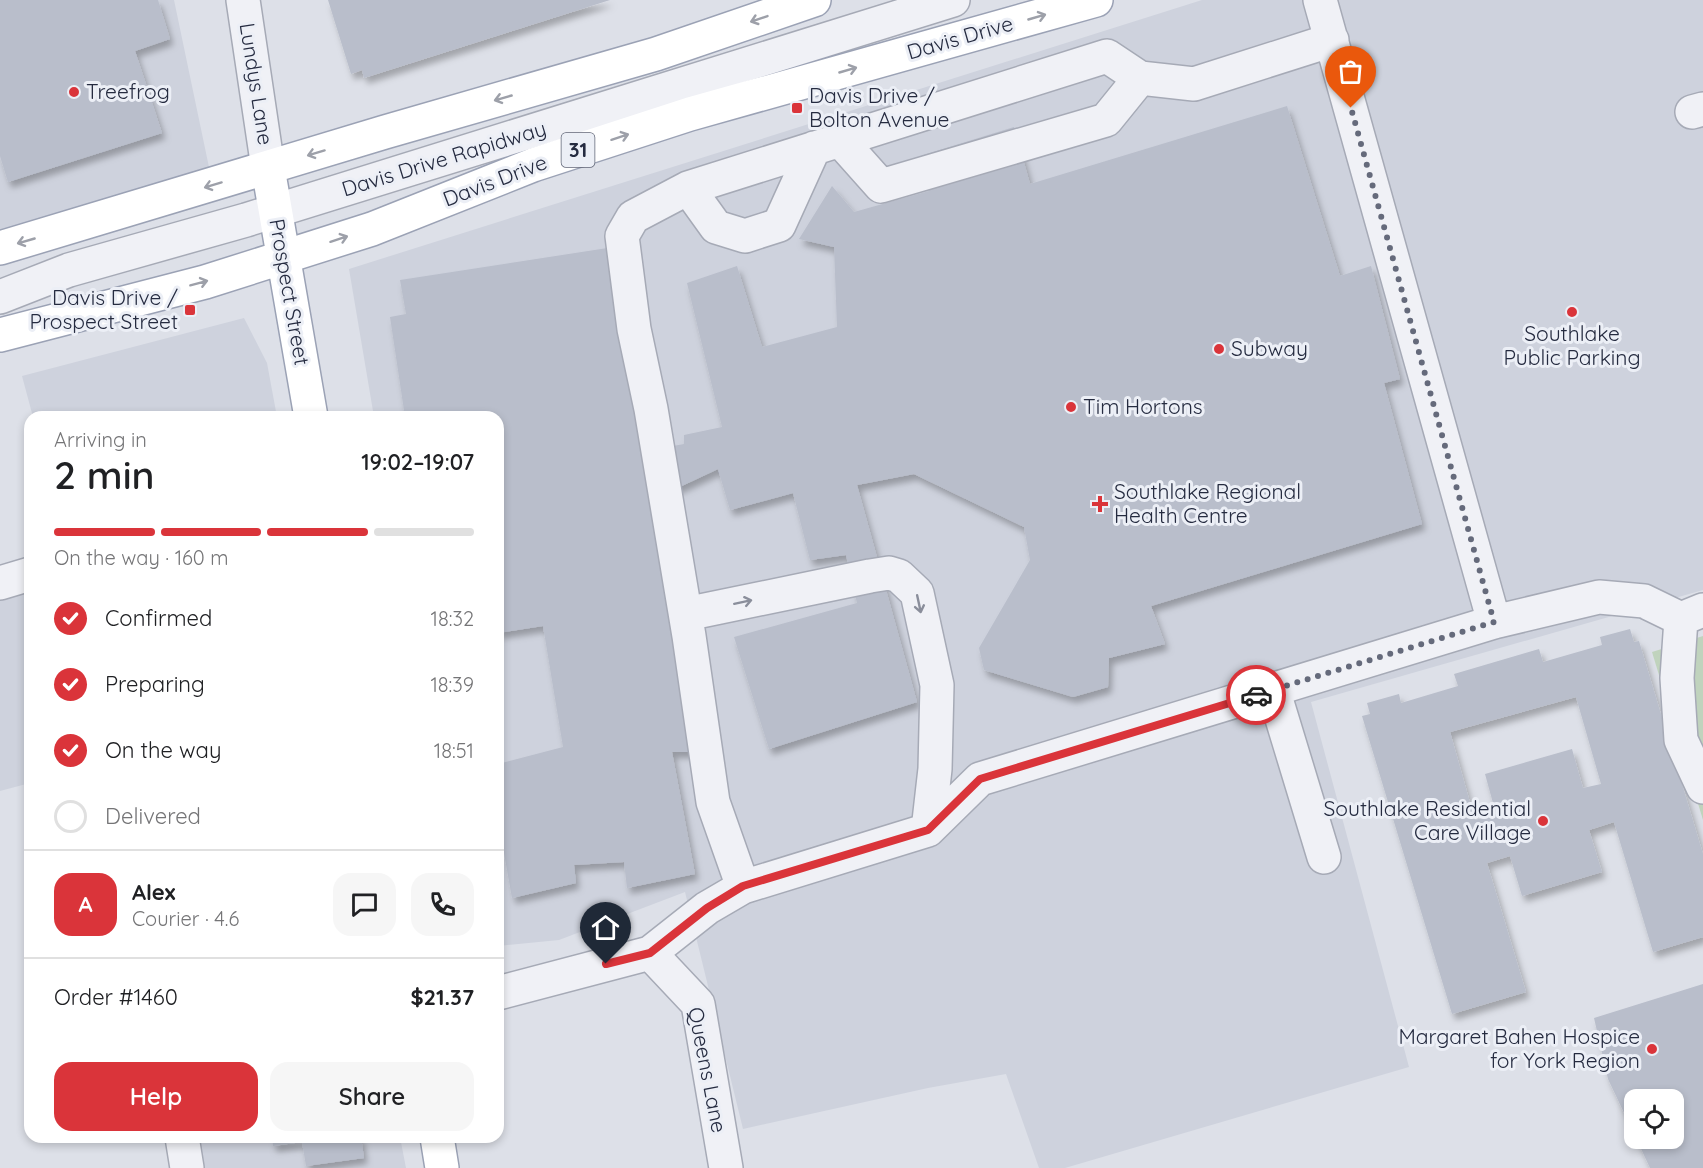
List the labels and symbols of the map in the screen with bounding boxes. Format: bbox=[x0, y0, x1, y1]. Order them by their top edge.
street label: Davis Drive bbox=[904, 9, 1016, 65]
one-way arrow bbox=[1027, 10, 1046, 22]
one-way arrow bbox=[750, 14, 769, 25]
street label: Lundys Lane bbox=[235, 21, 279, 147]
pin bbox=[1325, 46, 1376, 108]
one-way arrow bbox=[838, 64, 857, 75]
place label: Treefrog bbox=[86, 78, 170, 104]
place label: Davis Drive / Bolton Avenue bbox=[809, 82, 950, 132]
marker: Treefrog bbox=[67, 85, 81, 99]
one-way arrow bbox=[494, 93, 513, 104]
marker: Davis Drive / Bolton Avenue bbox=[790, 101, 804, 115]
street label: Davis Drive Rapidway bbox=[339, 116, 549, 202]
one-way arrow bbox=[610, 130, 629, 141]
road number: 31 bbox=[562, 133, 594, 167]
one-way arrow bbox=[307, 148, 326, 159]
street label: Davis Drive bbox=[439, 150, 551, 212]
one-way arrow bbox=[204, 180, 223, 191]
street label: Prospect Street bbox=[264, 217, 316, 367]
one-way arrow bbox=[329, 233, 348, 244]
one-way arrow bbox=[17, 236, 36, 247]
one-way arrow bbox=[189, 277, 208, 288]
place label: Davis Drive / Prospect Street bbox=[30, 284, 178, 334]
marker: Davis Drive / Prospect Street bbox=[183, 303, 197, 317]
marker: Southlake Public Parking bbox=[1565, 305, 1579, 319]
place label: Southlake Public Parking bbox=[1503, 320, 1641, 370]
place label: Subway bbox=[1231, 335, 1308, 361]
marker: Subway bbox=[1212, 342, 1226, 356]
place label: Tim Hortons bbox=[1083, 393, 1203, 419]
marker: Tim Hortons bbox=[1064, 400, 1078, 414]
place label: Southlake Regional Health Centre bbox=[1114, 478, 1301, 528]
marker: Southlake Regional Health Centre bbox=[1091, 495, 1109, 513]
one-way arrow bbox=[914, 594, 926, 613]
one-way arrow bbox=[733, 596, 752, 607]
courier bbox=[1226, 665, 1286, 725]
place label: Southlake Residential Care Village bbox=[1324, 795, 1531, 845]
marker: Southlake Residential Care Village bbox=[1536, 814, 1550, 828]
pin bbox=[580, 902, 631, 964]
street label: Queens Lane bbox=[683, 1005, 733, 1135]
place label: Margaret Bahen Hospice for York Region bbox=[1398, 1023, 1640, 1073]
marker: Margaret Bahen Hospice for York Region bbox=[1645, 1042, 1659, 1056]

